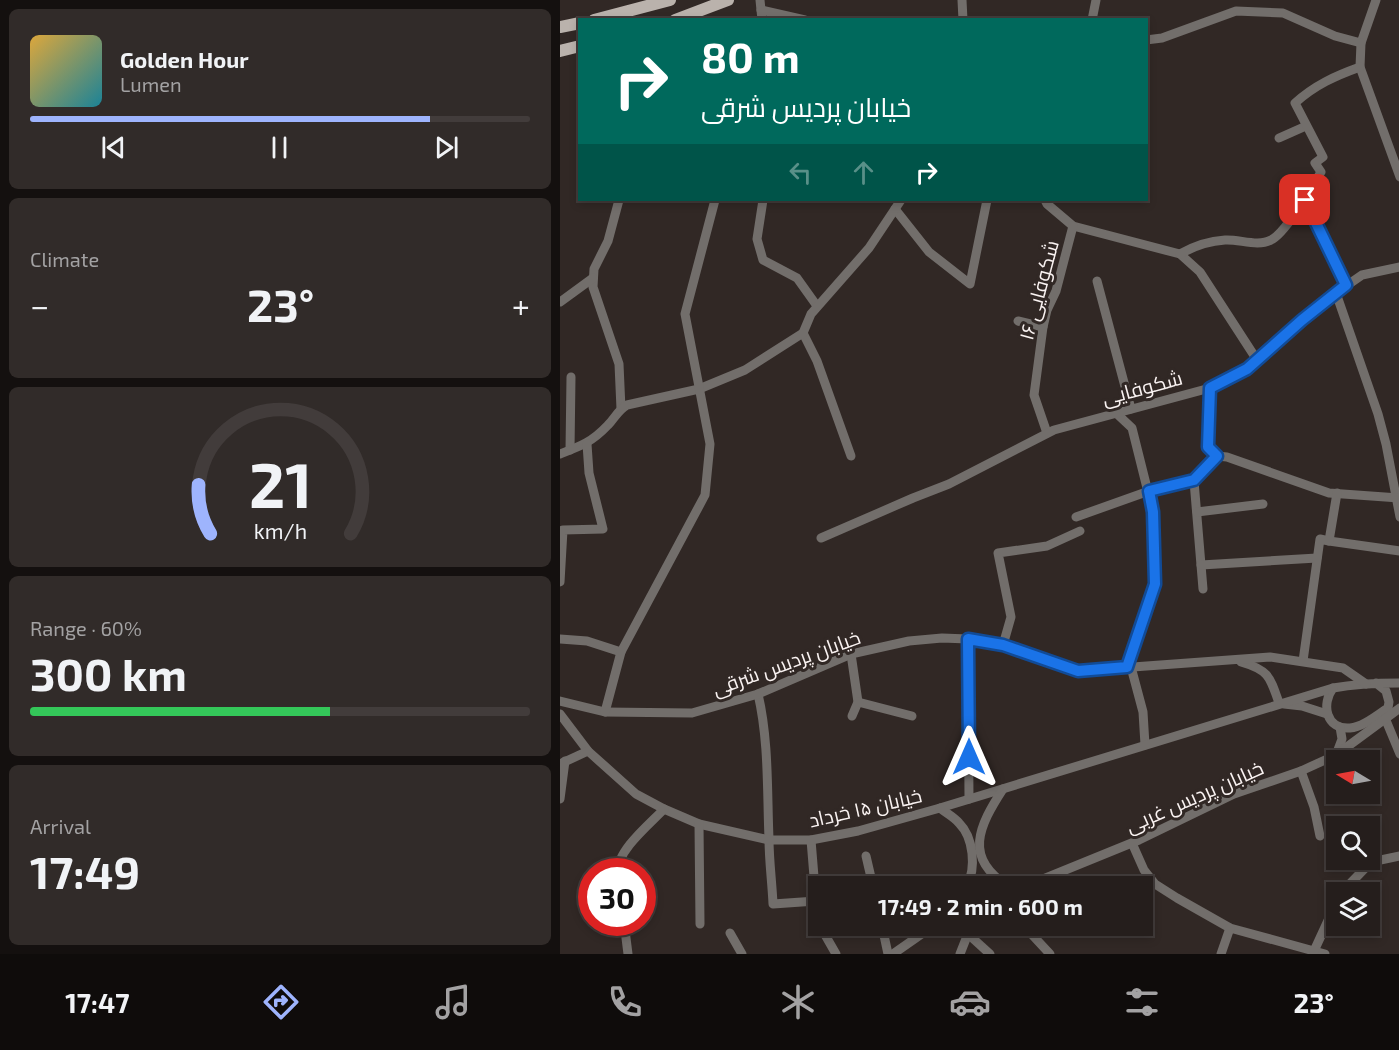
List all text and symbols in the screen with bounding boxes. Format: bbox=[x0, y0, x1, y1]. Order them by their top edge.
text: 80 m bbox=[701, 31, 800, 81]
icon: right bbox=[602, 42, 680, 120]
text: Golden Hour bbox=[120, 46, 249, 72]
text: Lumen bbox=[120, 72, 182, 96]
text: خیابان پردیس شرقی bbox=[701, 90, 911, 122]
icon: previous bbox=[97, 131, 130, 164]
icon: pause bbox=[263, 131, 296, 164]
icon: next bbox=[430, 131, 463, 164]
icon: left bbox=[784, 156, 817, 189]
icon: ahead bbox=[847, 156, 880, 189]
icon: right bbox=[910, 156, 943, 189]
pin bbox=[1279, 174, 1330, 225]
icon: arrive bbox=[1288, 183, 1321, 216]
street label: شکوفایی ۱۶ bbox=[1013, 237, 1065, 343]
text: Climate bbox=[30, 247, 99, 271]
text: 23° bbox=[247, 277, 314, 331]
text: − bbox=[30, 285, 49, 325]
text: + bbox=[512, 285, 530, 325]
street label: شکوفایی bbox=[1099, 365, 1185, 411]
text: 21 bbox=[248, 446, 312, 521]
text: km/h bbox=[253, 518, 307, 543]
text: Range · 60% bbox=[30, 616, 142, 640]
street label: خیابان پردیس شرقی bbox=[709, 624, 864, 702]
text: 300 km bbox=[30, 646, 187, 700]
position arrow bbox=[937, 725, 1001, 789]
north arrow bbox=[1326, 750, 1380, 804]
map controls bbox=[1326, 750, 1380, 936]
street label: خیابان پردیس غربی bbox=[1121, 755, 1268, 839]
street label: خیابان ۱۵ خرداد bbox=[806, 782, 924, 834]
text: Arrival bbox=[30, 814, 91, 838]
button: search bbox=[1326, 816, 1380, 870]
text: 17:49 bbox=[30, 844, 140, 898]
speed limit sign: 30 bbox=[578, 858, 656, 936]
button: layers bbox=[1326, 882, 1380, 936]
text: 17:49 · 2 min · 600 m bbox=[878, 893, 1083, 919]
icon: directions bbox=[260, 981, 302, 1023]
icon: music bbox=[432, 981, 474, 1023]
icon: phone bbox=[604, 981, 646, 1023]
icon: climate bbox=[777, 981, 819, 1023]
icon: car bbox=[949, 981, 991, 1023]
icon: filters bbox=[1121, 981, 1163, 1023]
text: 17:47 bbox=[65, 986, 129, 1018]
text: 23° bbox=[1294, 986, 1334, 1018]

